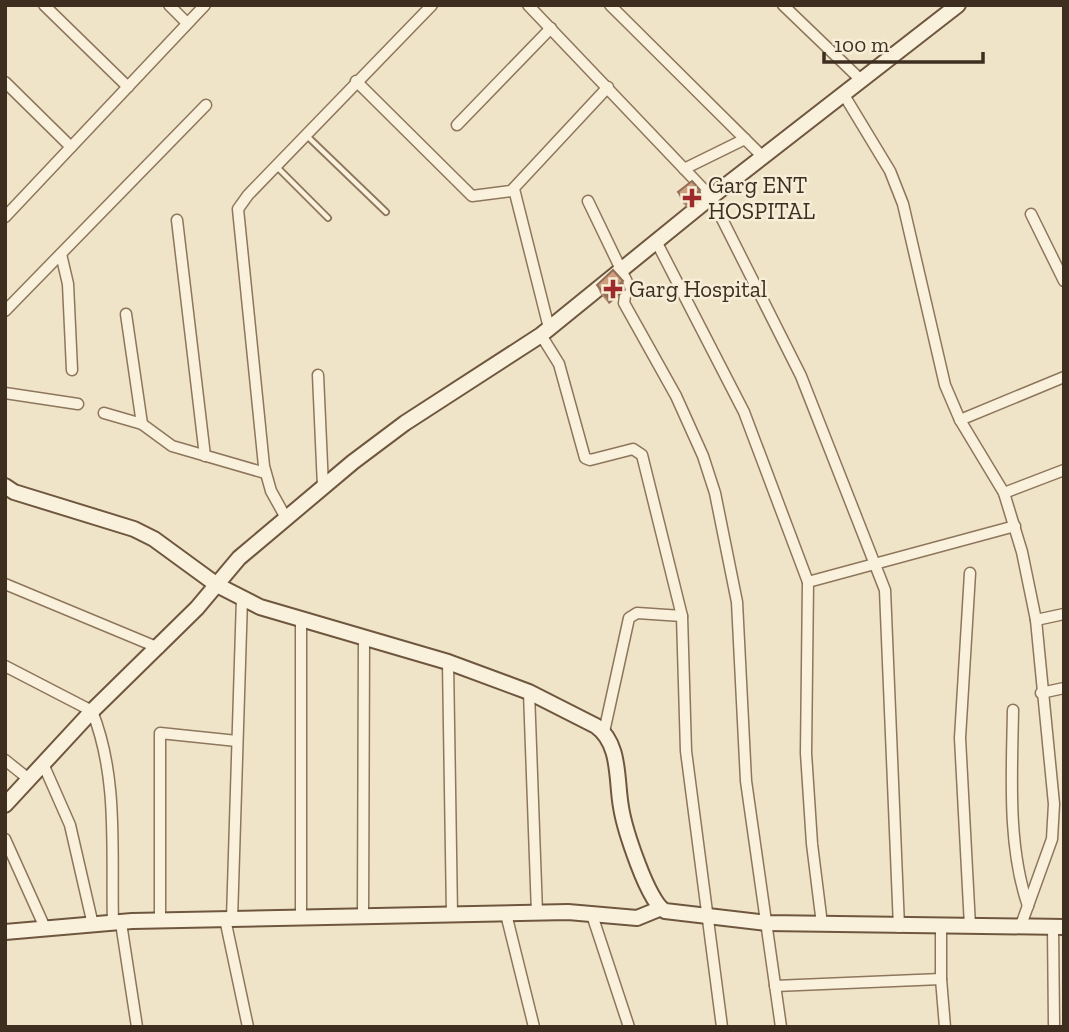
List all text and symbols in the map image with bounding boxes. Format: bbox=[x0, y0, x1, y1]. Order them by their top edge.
scale bar bbox=[824, 21, 983, 65]
text: 100 m bbox=[834, 32, 889, 57]
place label: Garg ENT HOSPITAL bbox=[708, 171, 815, 225]
marker: Garg ENT HOSPITAL bbox=[682, 188, 702, 208]
place label: Garg Hospital bbox=[629, 275, 767, 303]
marker: Garg Hospital bbox=[603, 279, 623, 299]

